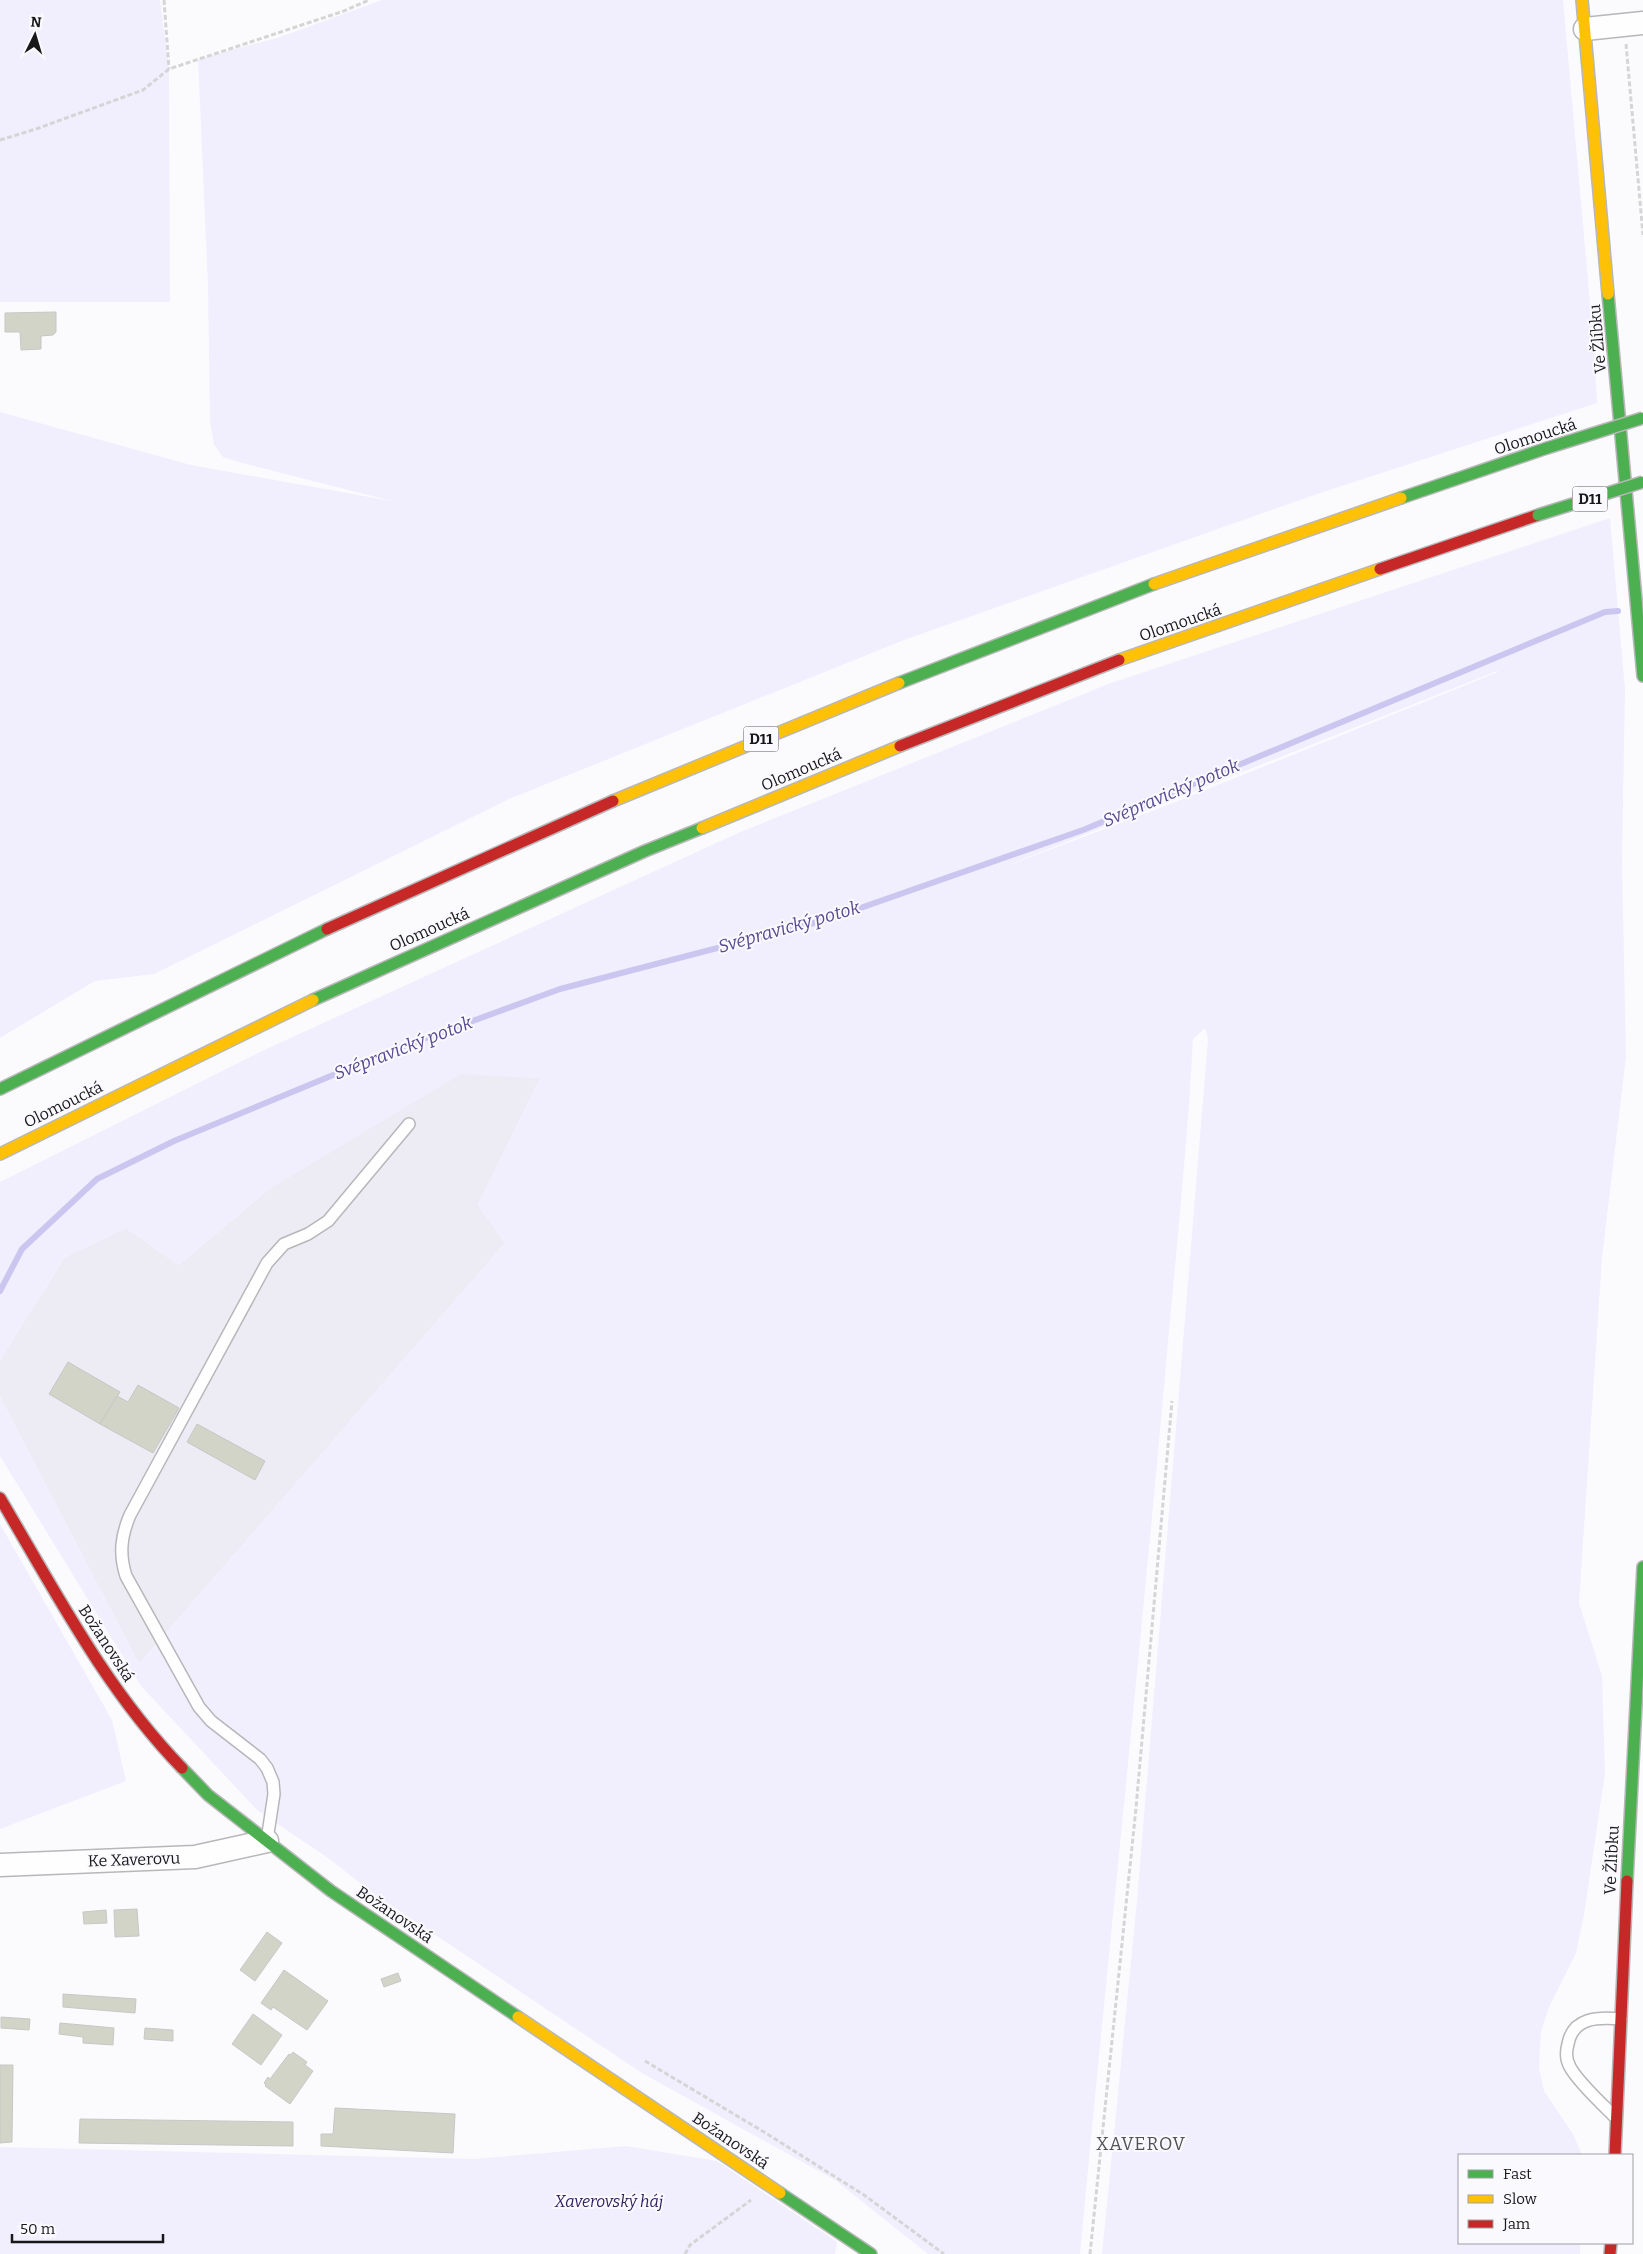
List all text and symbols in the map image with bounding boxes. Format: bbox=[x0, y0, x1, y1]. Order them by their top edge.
north arrow bbox=[10, 10, 60, 60]
text: N bbox=[30, 14, 42, 32]
street label: Ve Žlíbku bbox=[1585, 304, 1610, 374]
street label: Olomoucká bbox=[1492, 414, 1579, 459]
road number: D11 bbox=[1572, 486, 1608, 512]
street label: Olomoucká bbox=[1137, 600, 1224, 645]
road number: D11 bbox=[744, 726, 778, 752]
street label: Olomoucká bbox=[758, 744, 844, 795]
water label: Svépravický potok bbox=[1099, 754, 1243, 832]
water label: Svépravický potok bbox=[716, 896, 863, 958]
street label: Olomoucká bbox=[386, 903, 472, 955]
water label: Svépravický potok bbox=[331, 1011, 476, 1085]
street label: Olomoucká bbox=[21, 1077, 106, 1132]
street label: Božanovská bbox=[75, 1601, 139, 1685]
street label: Ve Žlíbku bbox=[1600, 1825, 1623, 1895]
street label: Ke Xaverovu bbox=[88, 1848, 181, 1871]
street label: Božanovská bbox=[353, 1882, 437, 1947]
street label: Božanovská bbox=[689, 2108, 773, 2173]
district label: XAVEROV bbox=[1096, 2133, 1186, 2155]
legend bbox=[1458, 2154, 1633, 2244]
text: Fast bbox=[1503, 2165, 1532, 2183]
text: Slow bbox=[1503, 2190, 1538, 2208]
park label: Xaverovský háj bbox=[554, 2192, 664, 2211]
scale bar bbox=[12, 2212, 164, 2244]
text: Jam bbox=[1502, 2215, 1531, 2233]
text: 50 m bbox=[20, 2220, 56, 2238]

